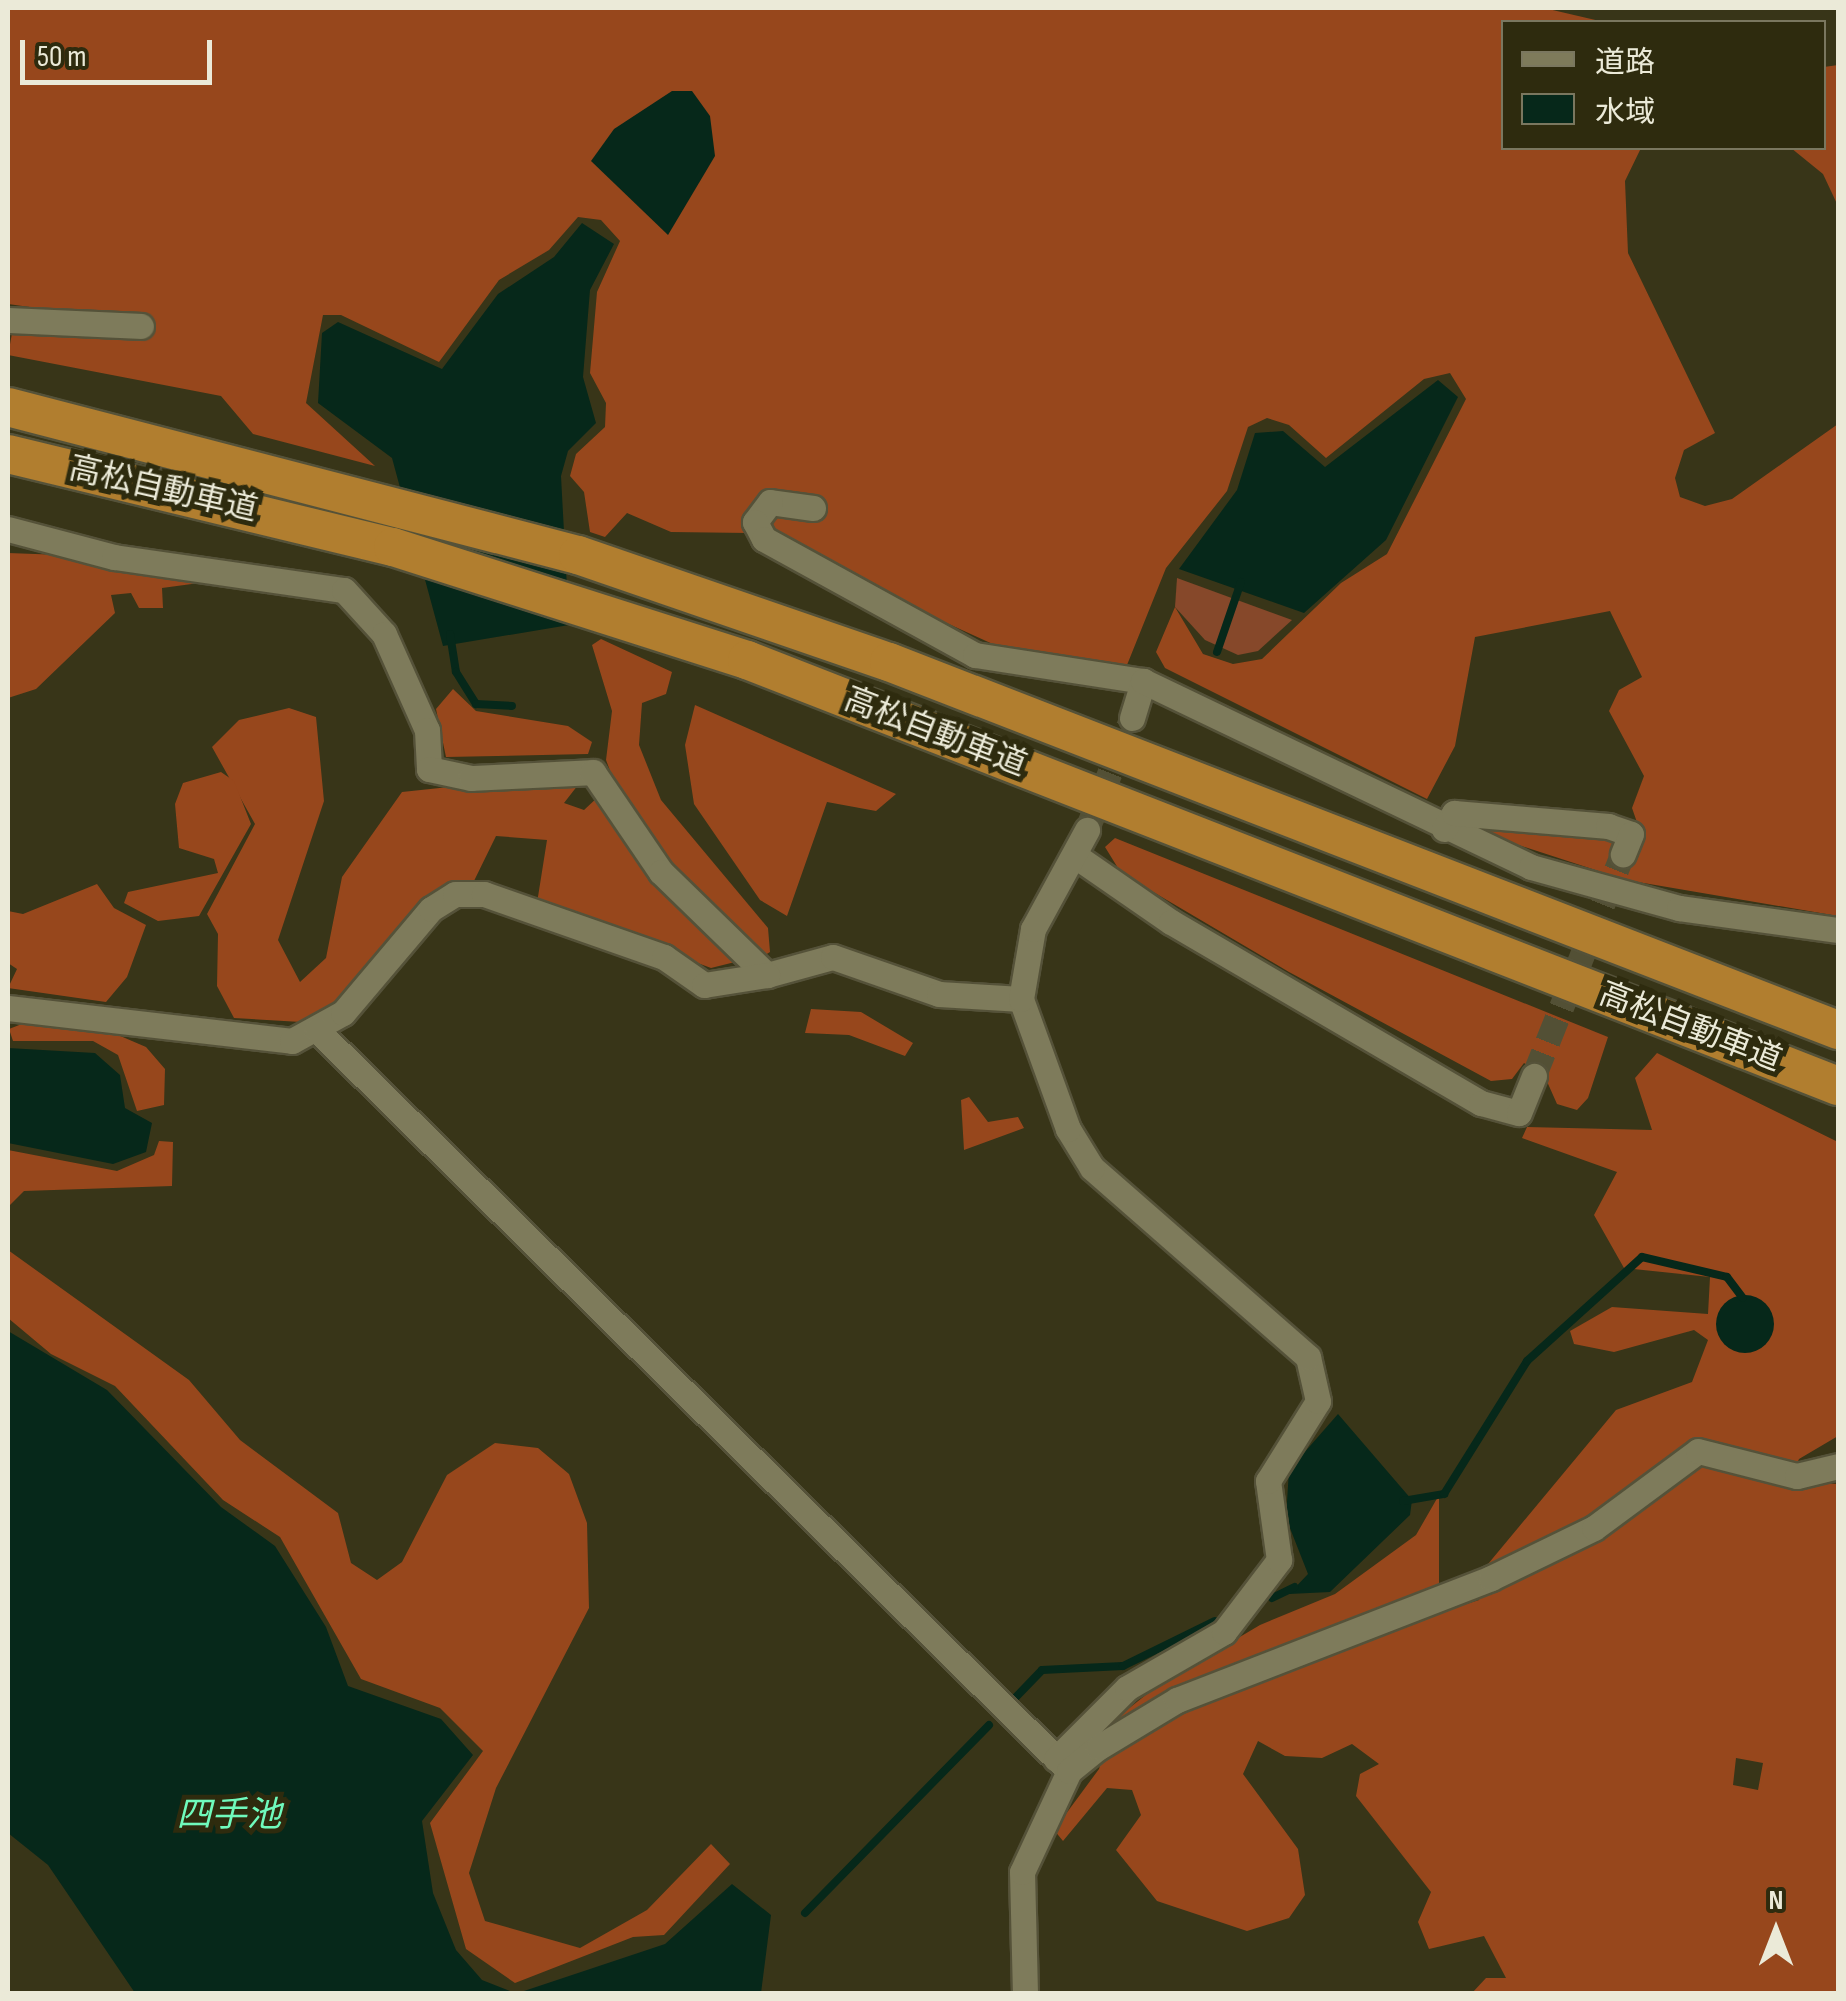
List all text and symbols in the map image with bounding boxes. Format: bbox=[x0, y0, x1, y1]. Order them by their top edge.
scale bar bbox=[25, 20, 218, 82]
legend bbox=[1501, 20, 1826, 150]
text: 50 m bbox=[37, 39, 86, 75]
text: 道路 bbox=[1595, 45, 1655, 81]
text: 水域 bbox=[1595, 95, 1655, 131]
street label: 高松自動車道 bbox=[65, 450, 261, 530]
street label: 高松自動車道 bbox=[838, 681, 1032, 785]
street label: 高松自動車道 bbox=[1593, 976, 1787, 1080]
water label: 四手池 bbox=[177, 1795, 281, 1837]
north arrow bbox=[1726, 1881, 1826, 1981]
text: N bbox=[1769, 1884, 1783, 1917]

